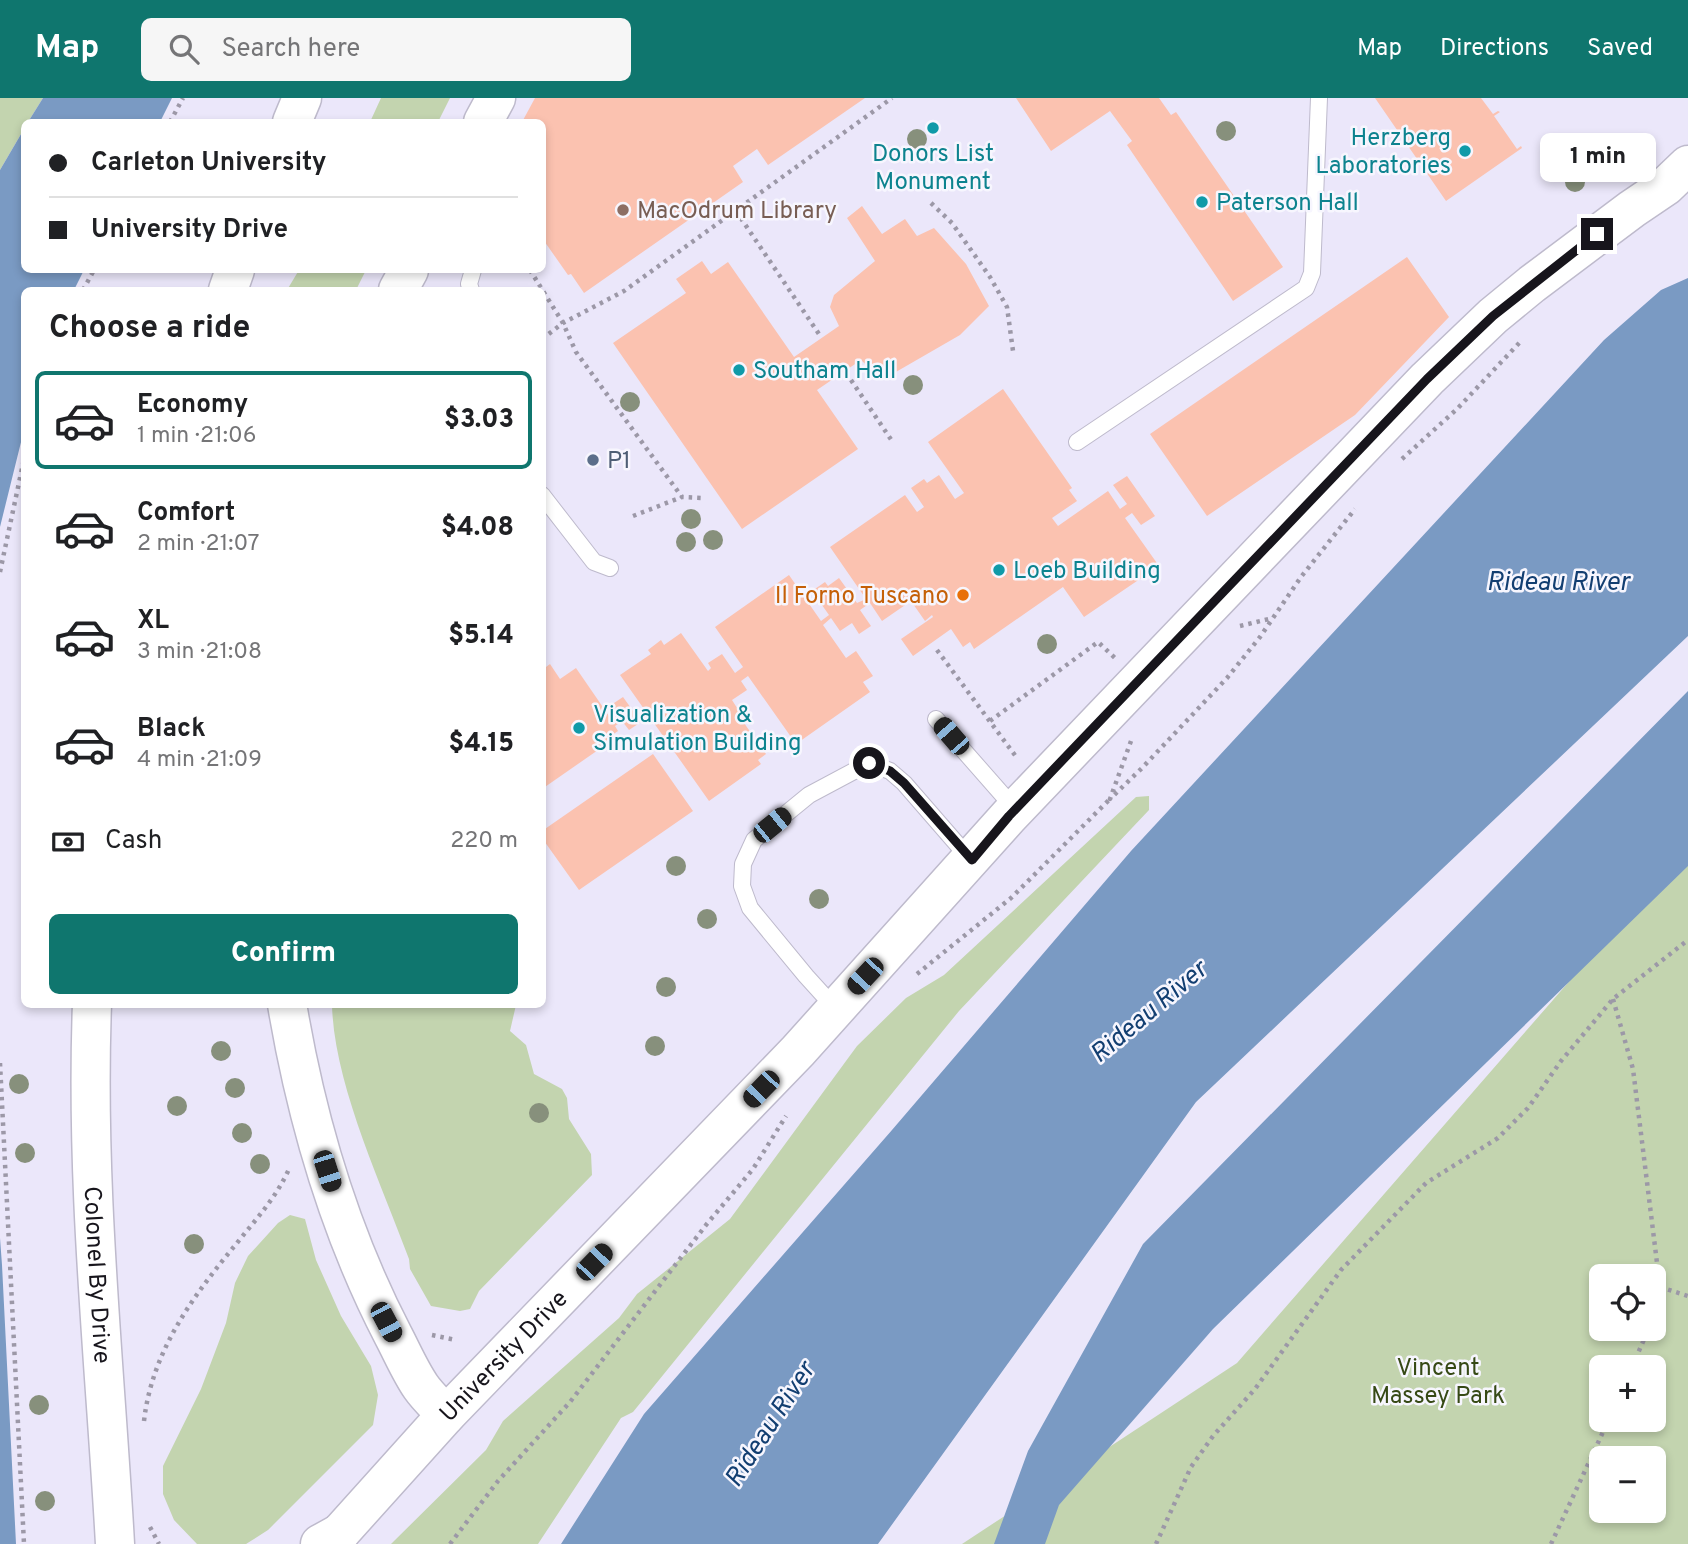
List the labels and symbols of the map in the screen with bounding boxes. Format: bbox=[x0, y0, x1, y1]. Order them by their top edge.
marker: Donors List Monument bbox=[925, 120, 941, 136]
place label: Herzberg Laboratories bbox=[1315, 124, 1451, 182]
callout: 1 min bbox=[1539, 132, 1655, 181]
place label: Donors List Monument bbox=[872, 140, 994, 198]
marker: Herzberg Laboratories bbox=[1457, 143, 1473, 159]
place label: Paterson Hall bbox=[1216, 189, 1359, 219]
marker: Paterson Hall bbox=[1194, 194, 1210, 210]
place label: MacOdrum Library bbox=[637, 197, 837, 227]
marker: MacOdrum Library bbox=[615, 202, 631, 218]
route end bbox=[1581, 218, 1613, 250]
place label: Southam Hall bbox=[753, 357, 896, 387]
marker: Southam Hall bbox=[731, 362, 747, 378]
place label: P1 bbox=[607, 447, 631, 477]
marker: P1 bbox=[585, 452, 601, 468]
place label: Loeb Building bbox=[1013, 557, 1161, 587]
marker: Loeb Building bbox=[991, 562, 1007, 578]
water label: Rideau River bbox=[1487, 567, 1631, 600]
place label: Il Forno Tuscano bbox=[775, 582, 949, 612]
marker: Il Forno Tuscano bbox=[955, 587, 971, 603]
place label: Visualization & Simulation Building bbox=[593, 701, 802, 759]
car bbox=[930, 713, 973, 759]
marker: Visualization & Simulation Building bbox=[571, 720, 587, 736]
route start bbox=[853, 747, 885, 779]
car bbox=[750, 804, 795, 846]
car bbox=[843, 953, 888, 999]
water label: Rideau River bbox=[1084, 953, 1217, 1071]
car bbox=[739, 1067, 784, 1111]
car bbox=[311, 1148, 344, 1194]
street label: Colonel By Drive bbox=[76, 1186, 116, 1365]
car bbox=[572, 1240, 617, 1284]
street label: University Drive bbox=[434, 1285, 575, 1429]
car bbox=[367, 1299, 406, 1345]
park label: Vincent Massey Park bbox=[1371, 1354, 1505, 1412]
water label: Rideau River bbox=[718, 1355, 825, 1494]

